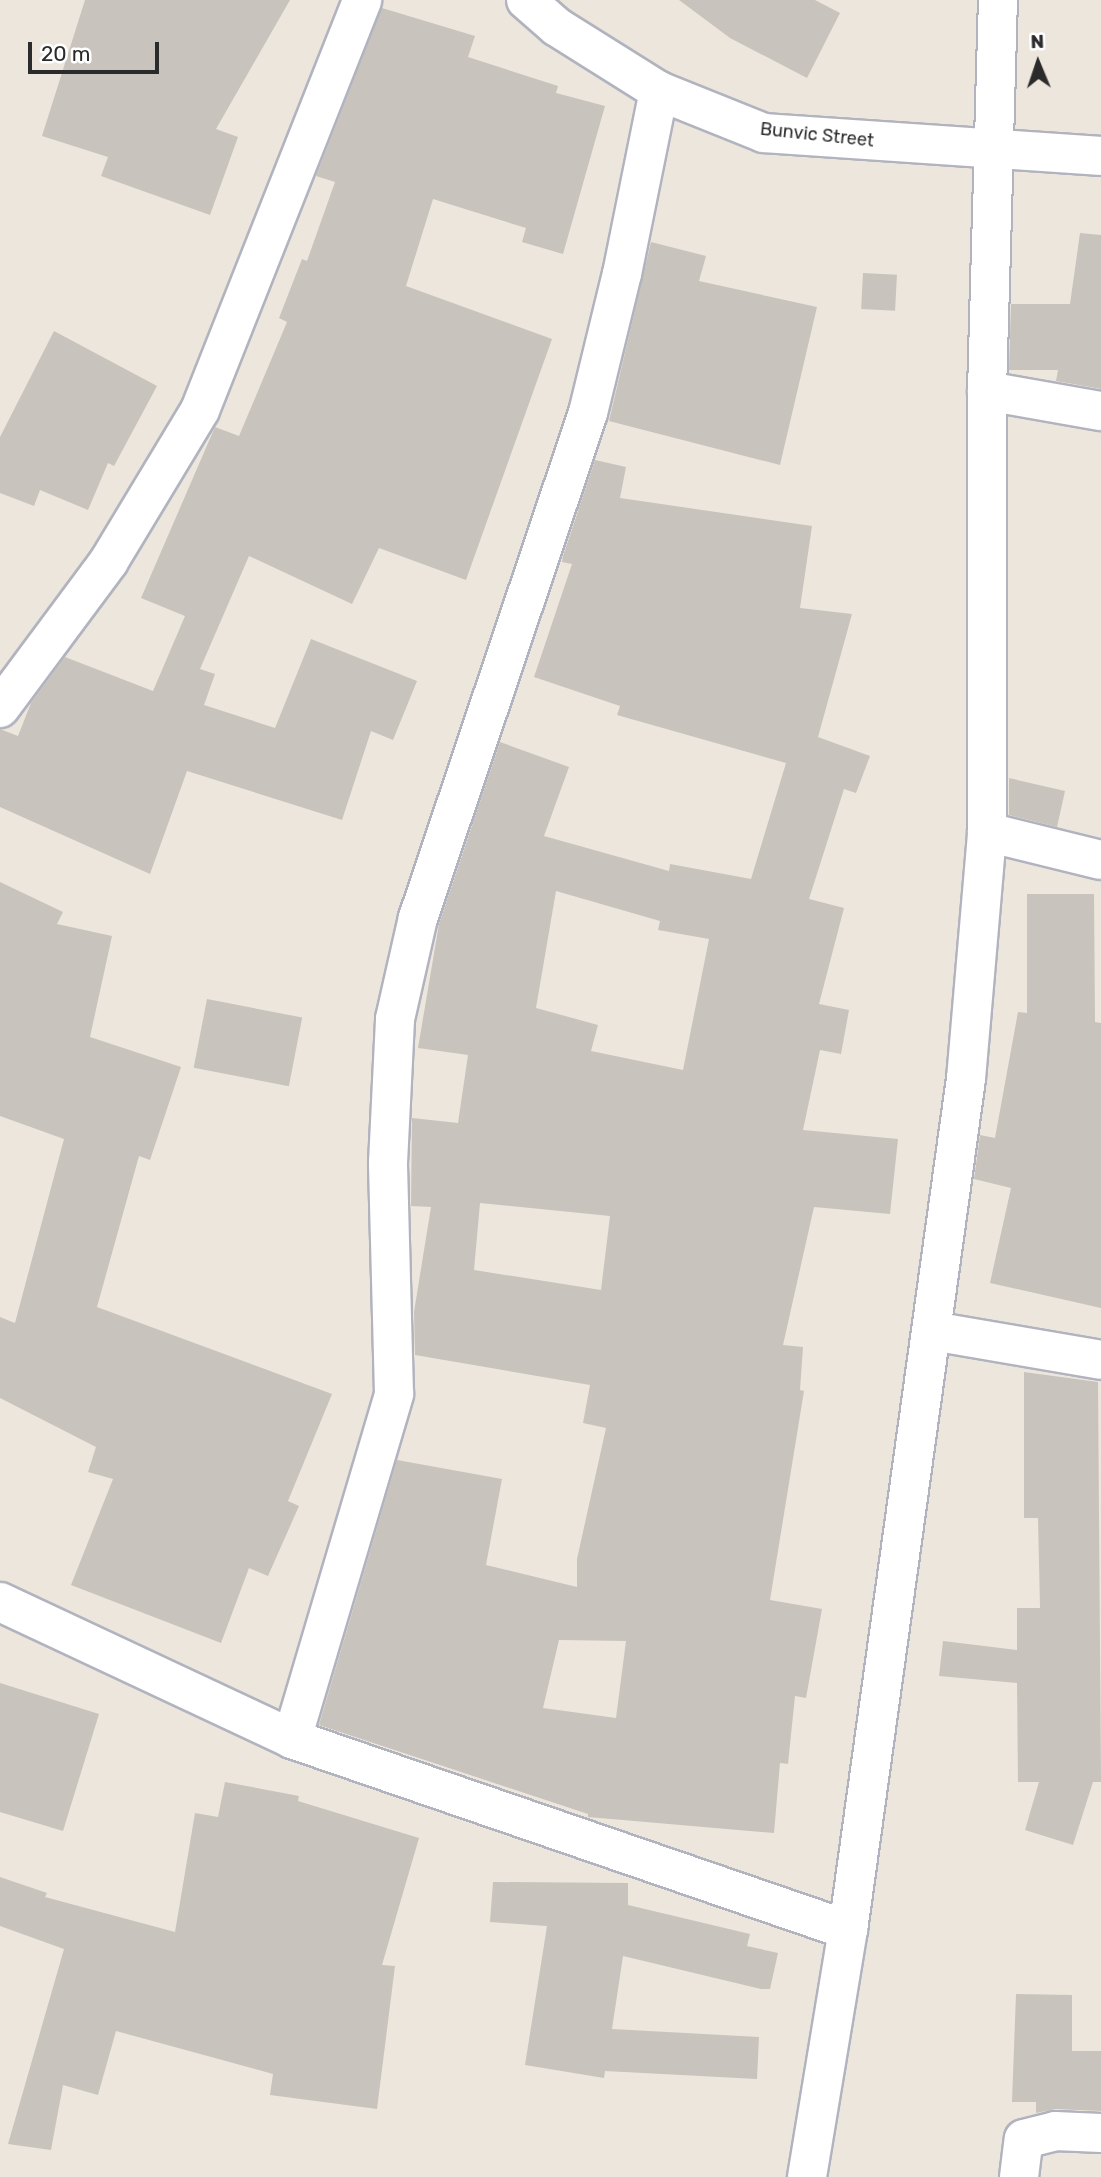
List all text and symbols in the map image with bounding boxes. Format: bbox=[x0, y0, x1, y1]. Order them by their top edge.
scale bar bbox=[32, 28, 163, 72]
north arrow bbox=[1003, 28, 1073, 98]
text: N bbox=[1030, 30, 1044, 53]
text: 20 m bbox=[41, 41, 90, 66]
street label: Bunvic Street bbox=[759, 118, 875, 152]

